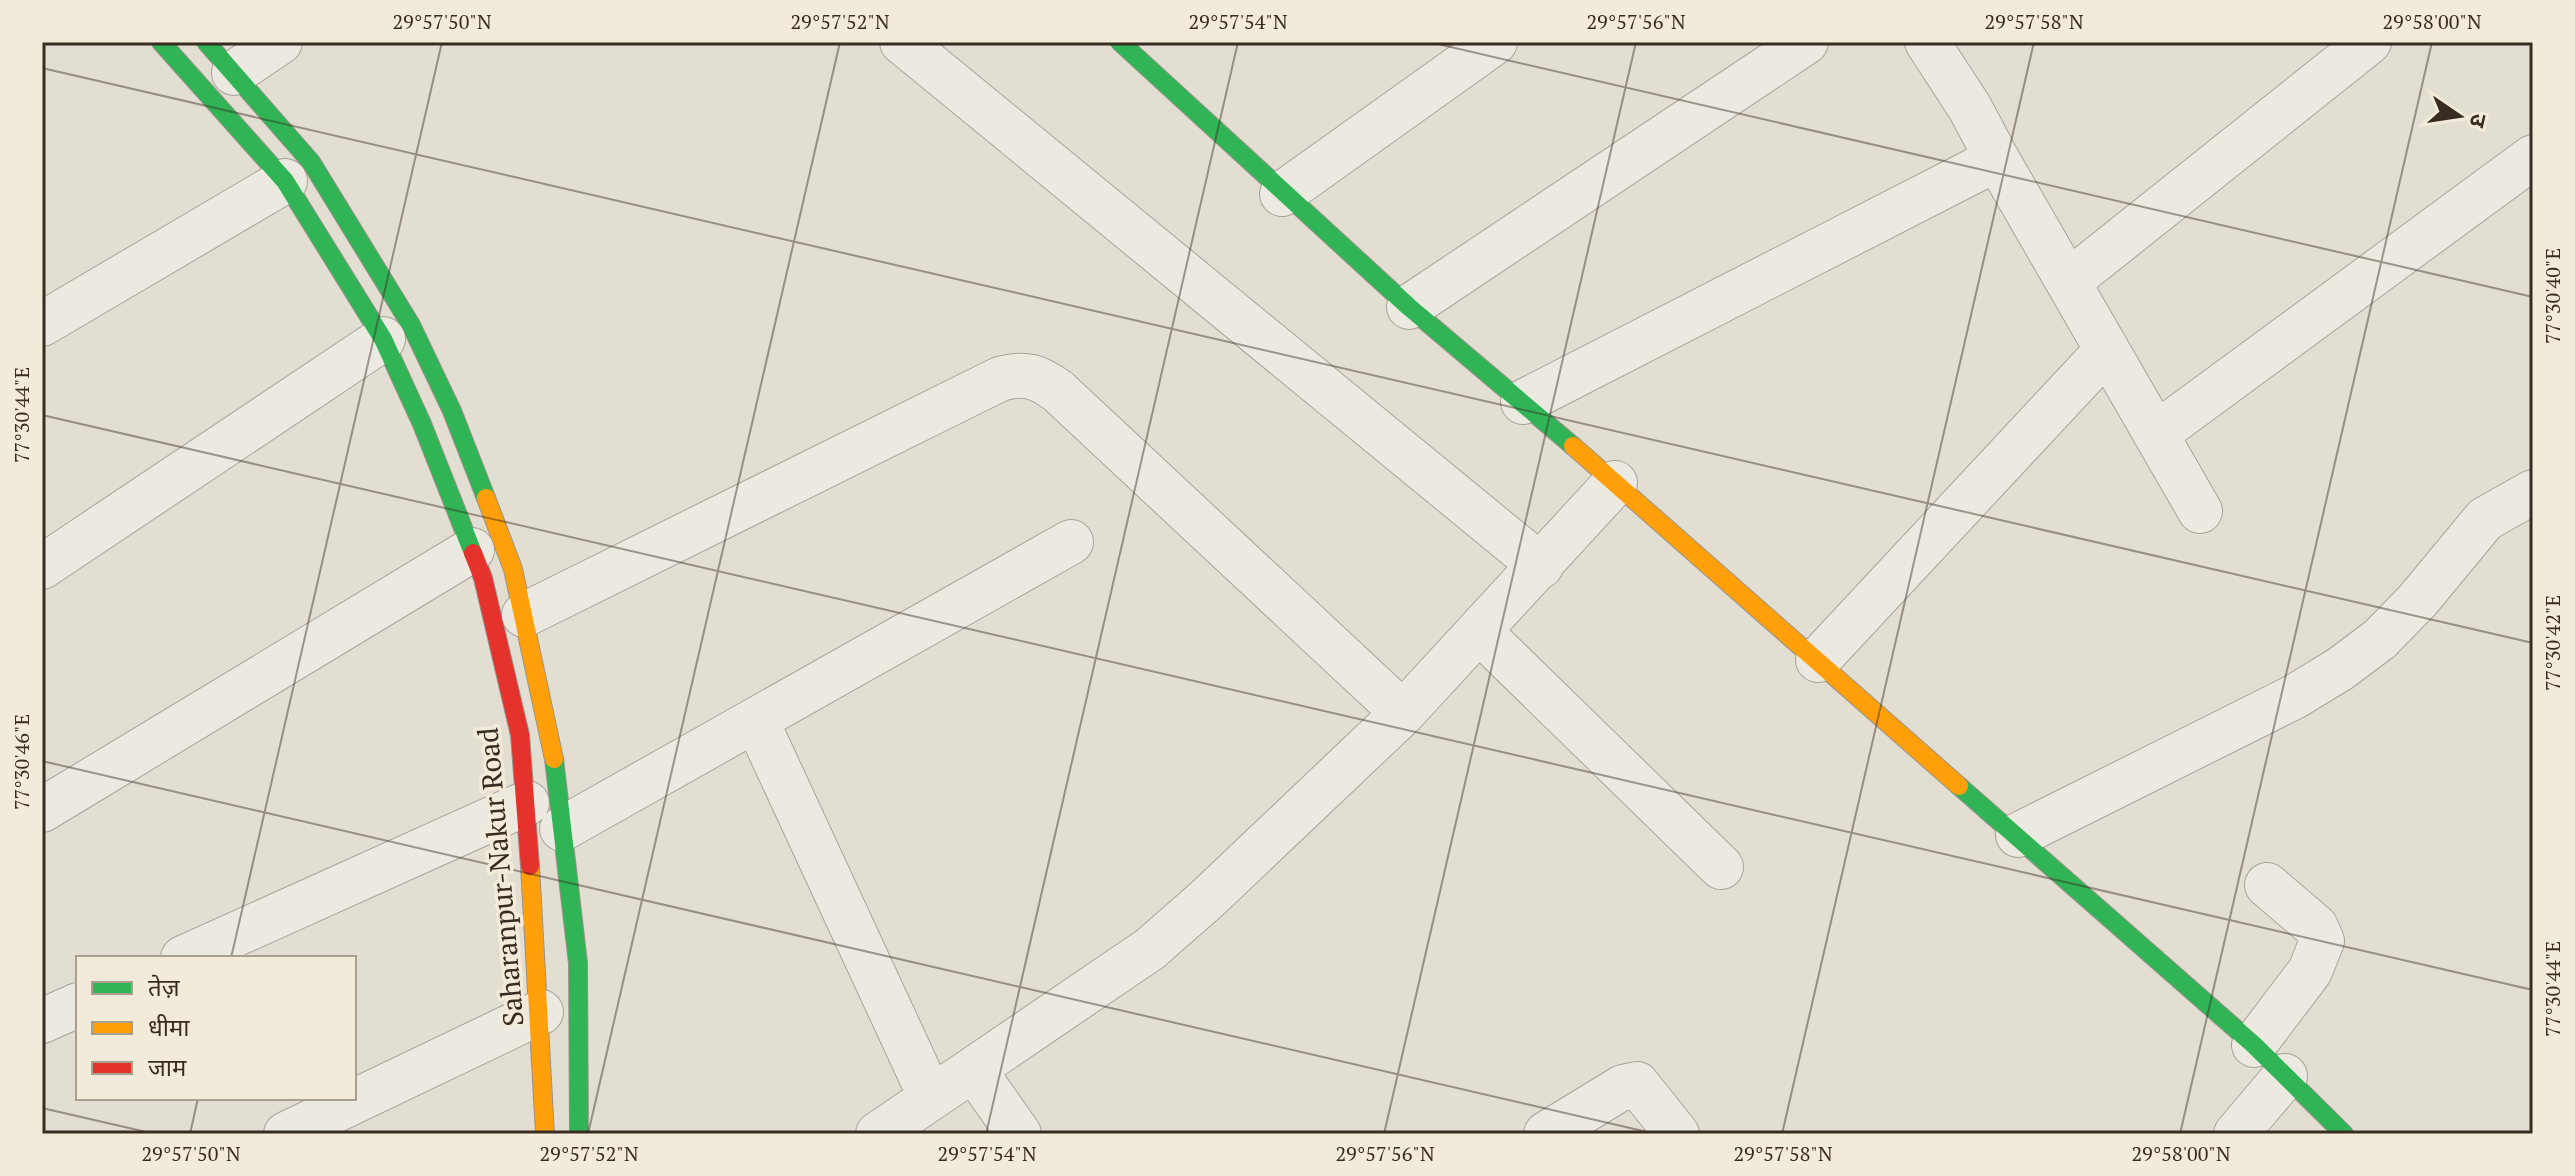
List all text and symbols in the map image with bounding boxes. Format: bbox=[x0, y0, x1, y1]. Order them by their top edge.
text: 29°57'50"N bbox=[392, 8, 492, 35]
text: 29°57'52"N bbox=[790, 8, 890, 35]
text: 29°57'54"N bbox=[1188, 8, 1288, 35]
text: 29°57'56"N bbox=[1586, 8, 1686, 35]
text: 29°57'58"N bbox=[1984, 8, 2084, 35]
text: 29°58'00"N bbox=[2382, 8, 2482, 35]
north arrow bbox=[2419, 76, 2499, 156]
text: उ bbox=[2463, 111, 2495, 131]
text: 77°30'40"E bbox=[2539, 248, 2566, 344]
text: 77°30'44"E bbox=[8, 367, 35, 463]
text: 77°30'42"E bbox=[2539, 595, 2566, 691]
text: 77°30'46"E bbox=[8, 714, 35, 810]
street label: Saharanpur-Nakur Road bbox=[469, 726, 531, 1028]
text: 77°30'44"E bbox=[2539, 941, 2566, 1037]
legend bbox=[76, 956, 356, 1100]
text: तेज़ bbox=[148, 971, 181, 1003]
text: धीमा bbox=[148, 1011, 190, 1043]
text: जाम bbox=[148, 1051, 187, 1083]
text: 29°57'50"N bbox=[141, 1140, 241, 1167]
text: 29°57'52"N bbox=[539, 1140, 639, 1167]
text: 29°57'54"N bbox=[937, 1140, 1037, 1167]
text: 29°57'56"N bbox=[1335, 1140, 1435, 1167]
text: 29°57'58"N bbox=[1733, 1140, 1833, 1167]
text: 29°58'00"N bbox=[2131, 1140, 2231, 1167]

